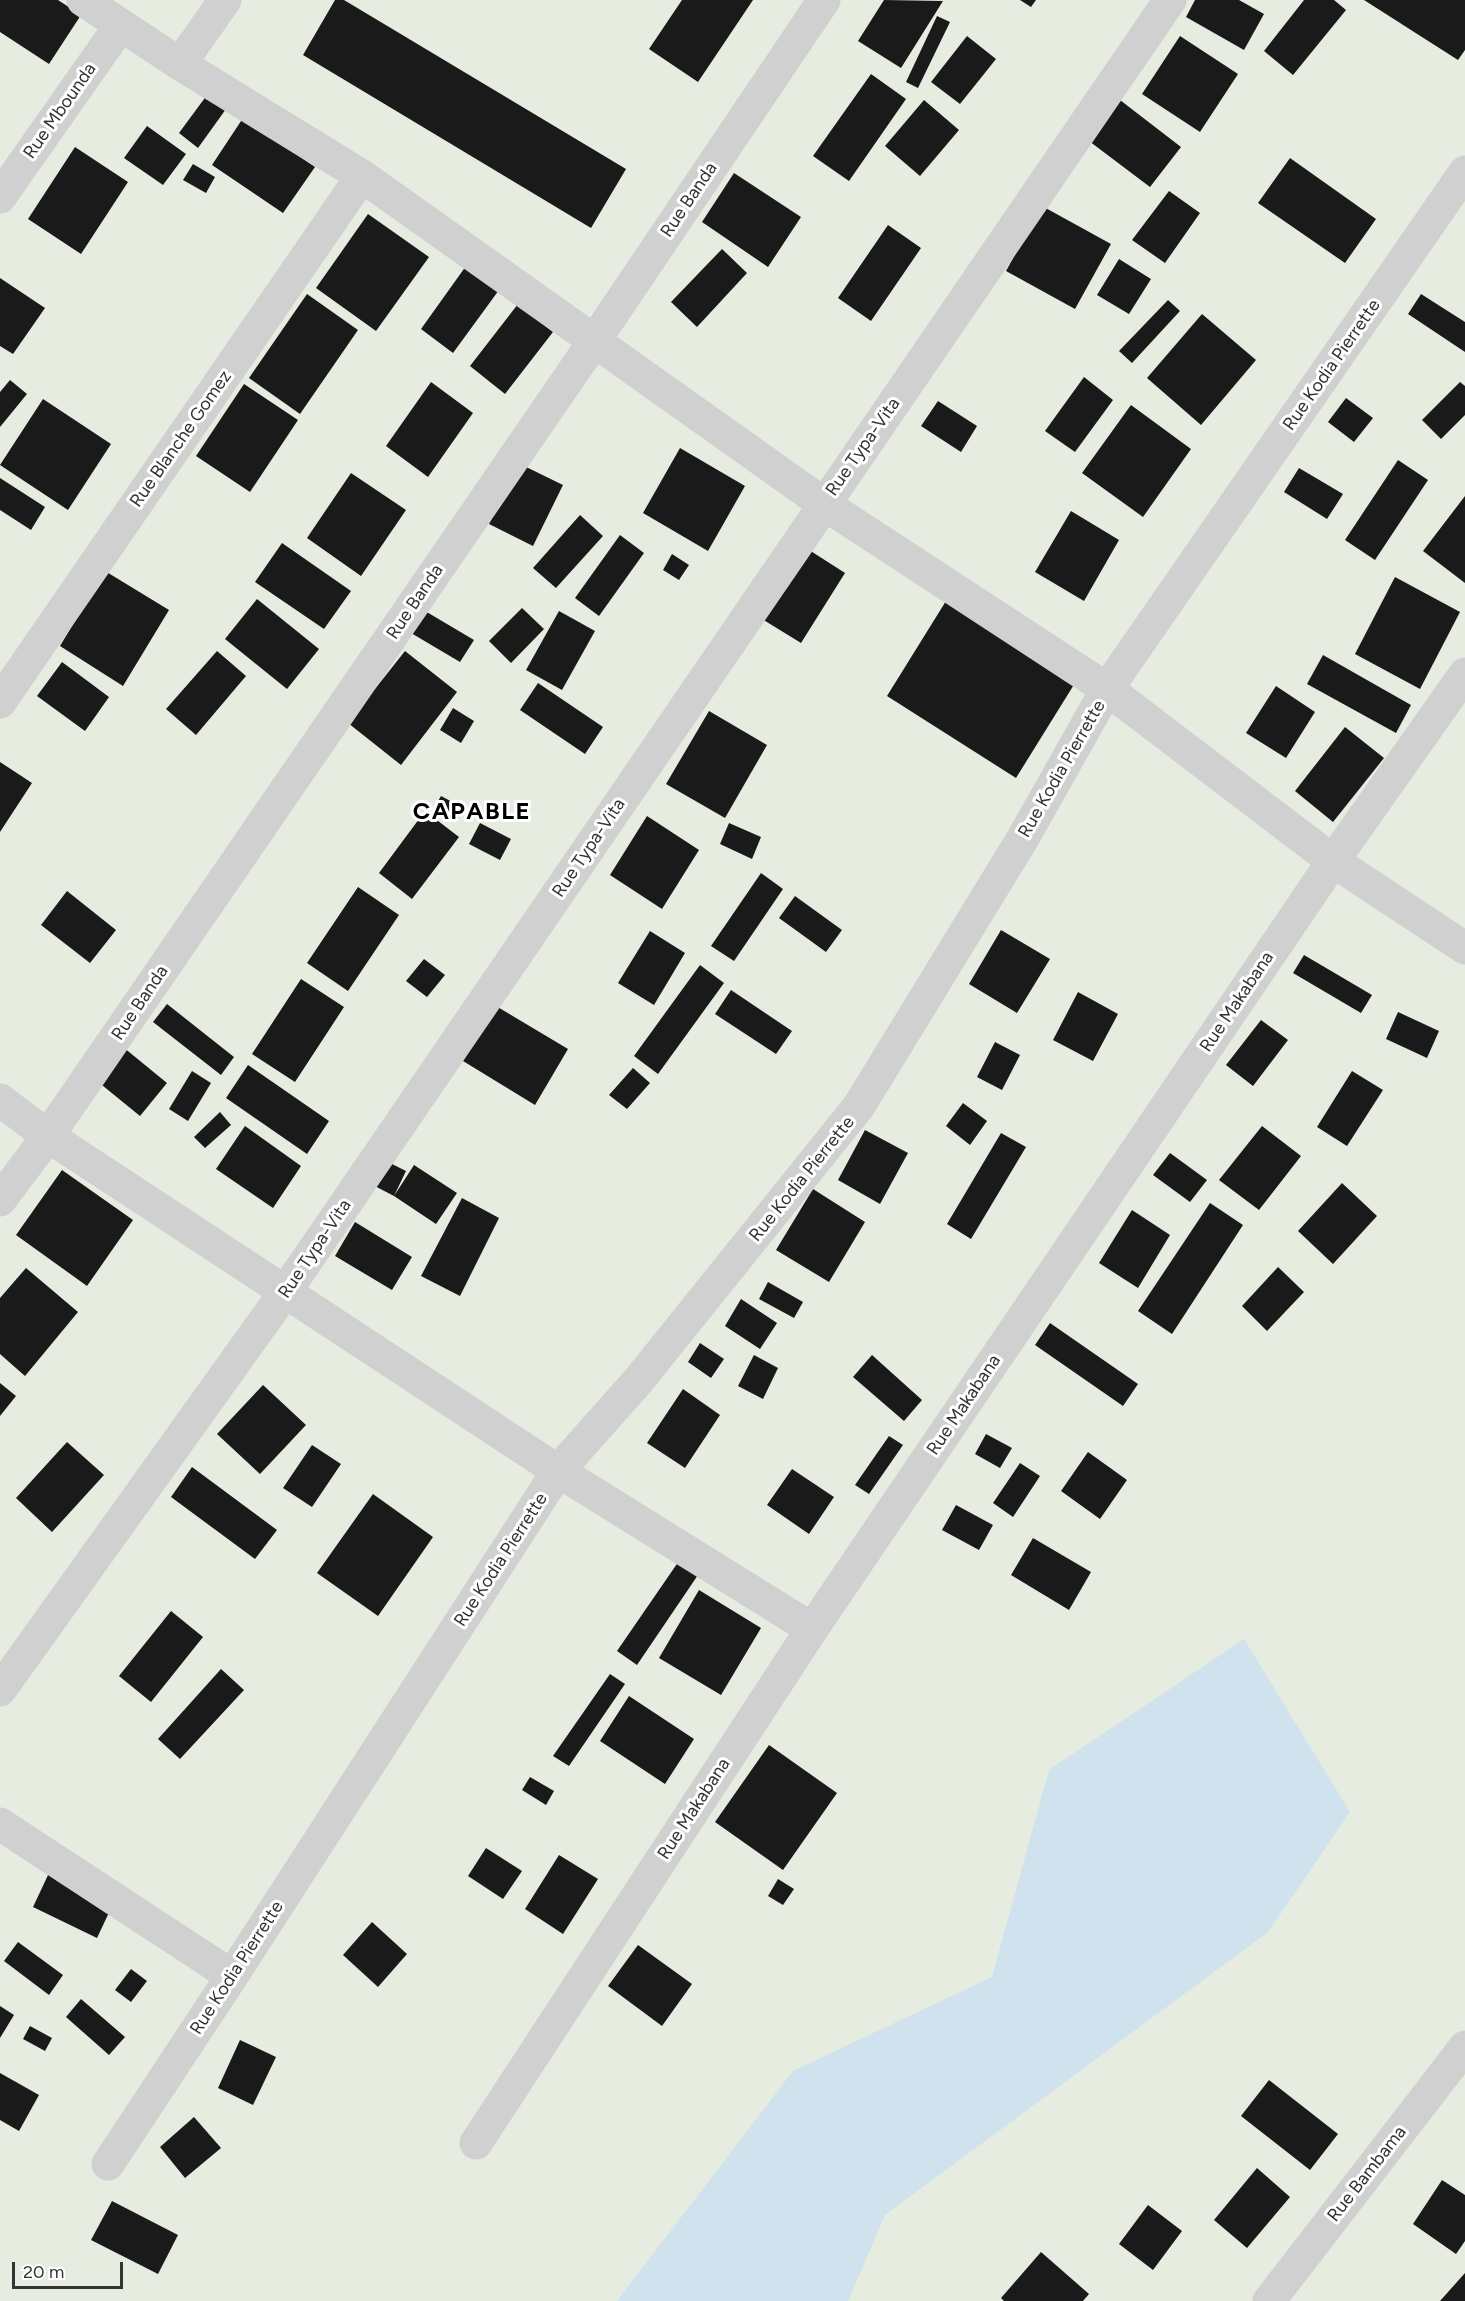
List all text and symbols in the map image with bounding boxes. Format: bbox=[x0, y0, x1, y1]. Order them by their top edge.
street label: Rue Mbounda bbox=[19, 59, 101, 163]
street label: Rue Banda bbox=[656, 159, 722, 241]
street label: Rue Kodia Pierrette bbox=[1279, 295, 1385, 435]
street label: Rue Blanche Gomez bbox=[126, 366, 236, 512]
street label: Rue Typa-Vita bbox=[821, 394, 905, 500]
street label: Rue Banda bbox=[382, 561, 448, 643]
street label: Rue Kodia Pierrette bbox=[1014, 696, 1110, 842]
street label: Rue Typa-Vita bbox=[548, 794, 630, 902]
district label: CAPABLE bbox=[413, 798, 531, 826]
street label: Rue Makabana bbox=[1195, 948, 1279, 1056]
street label: Rue Banda bbox=[107, 962, 173, 1044]
street label: Rue Kodia Pierrette bbox=[745, 1112, 859, 1246]
street label: Rue Typa-Vita bbox=[274, 1195, 356, 1303]
street label: Rue Makabana bbox=[922, 1351, 1006, 1459]
street label: Rue Kodia Pierrette bbox=[450, 1489, 552, 1631]
street label: Rue Makabana bbox=[653, 1754, 735, 1864]
street label: Rue Kodia Pierrette bbox=[186, 1897, 288, 2039]
street label: Rue Bambama bbox=[1323, 2122, 1411, 2226]
scale bar bbox=[15, 2250, 126, 2288]
text: 20 m bbox=[23, 2261, 64, 2283]

